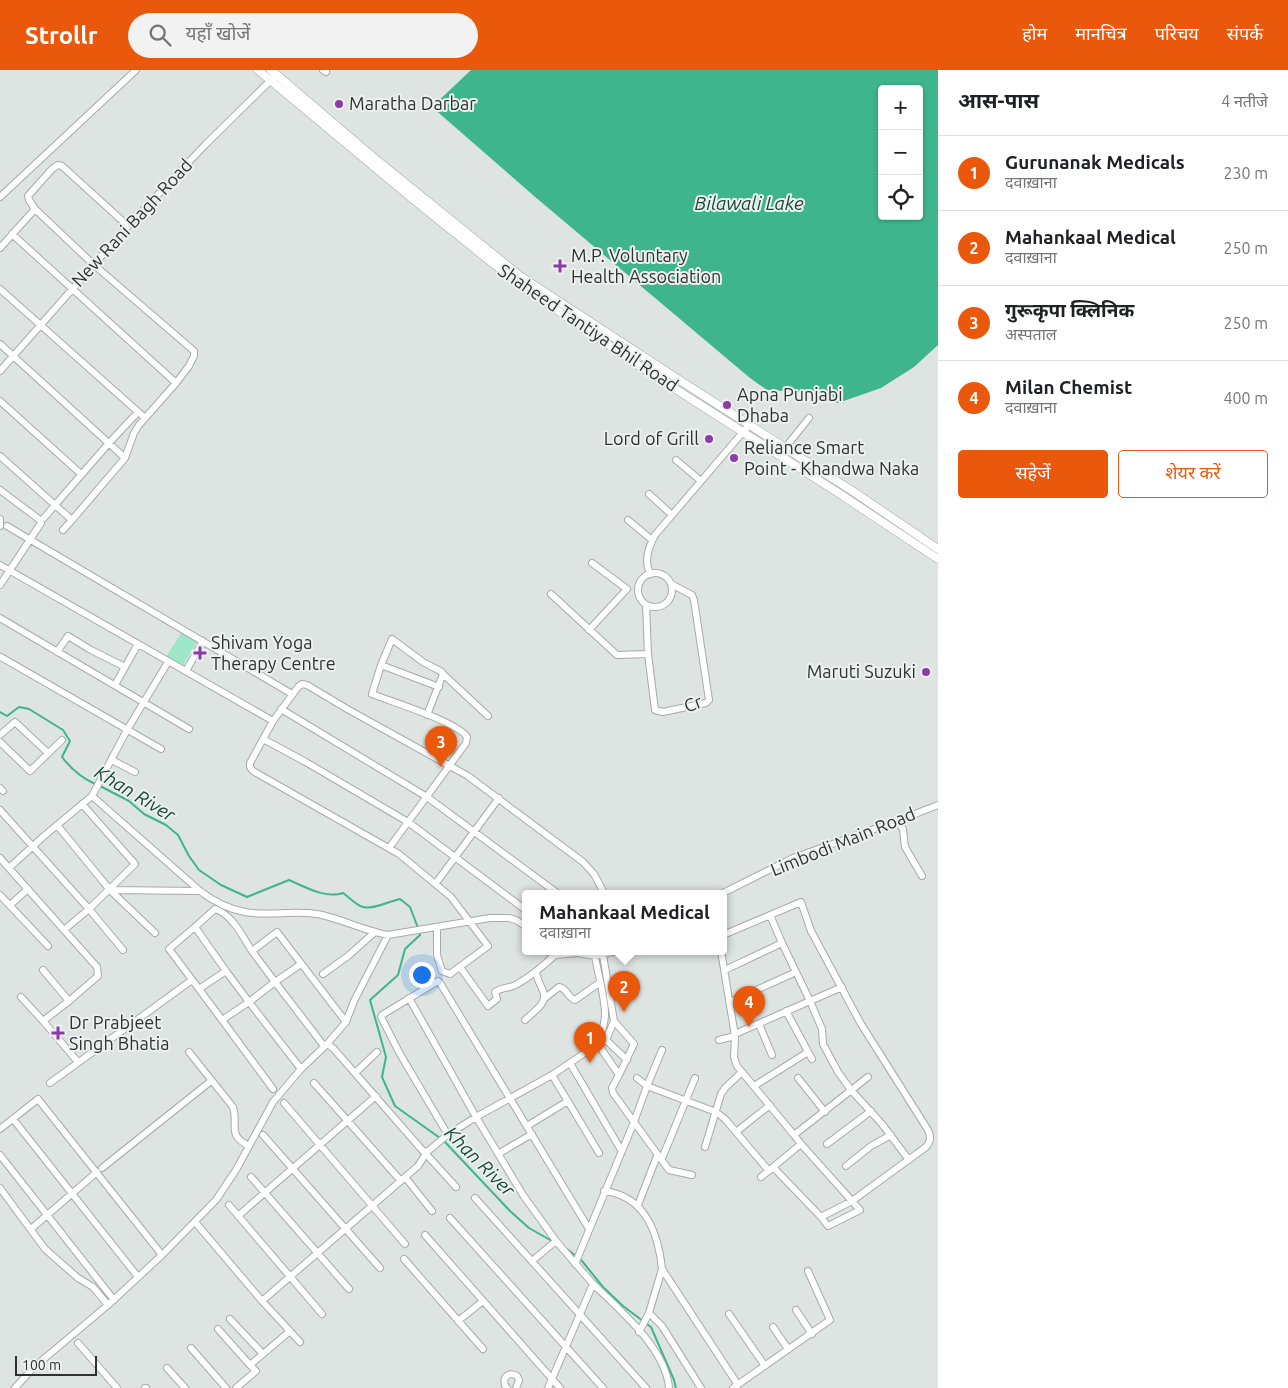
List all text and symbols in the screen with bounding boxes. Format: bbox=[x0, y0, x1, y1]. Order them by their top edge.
search box bbox=[128, 13, 478, 58]
icon: search bbox=[146, 21, 174, 49]
text: Strollr bbox=[25, 22, 98, 49]
text: यहाँ खोजें bbox=[186, 22, 250, 44]
text: होम bbox=[1022, 23, 1047, 43]
text: मानचित्र bbox=[1075, 23, 1127, 43]
text: परिचय bbox=[1155, 23, 1199, 43]
text: संपर्क bbox=[1227, 23, 1263, 43]
map controls bbox=[878, 85, 923, 220]
button: + bbox=[878, 85, 923, 130]
text: आस-पास bbox=[958, 88, 1039, 112]
text: 4 नतीजे bbox=[1221, 92, 1268, 110]
place label: Maratha Darbar bbox=[349, 93, 476, 113]
marker: Maratha Darbar bbox=[333, 98, 345, 110]
button: − bbox=[878, 130, 923, 175]
text: Gurunanak Medicals bbox=[1005, 151, 1185, 173]
street label: New Rani Bagh Road bbox=[67, 154, 196, 290]
text: 1 bbox=[969, 164, 979, 182]
text: 230 m bbox=[1223, 164, 1268, 182]
text: दवाख़ाना bbox=[1005, 173, 1057, 191]
button: locate bbox=[878, 175, 923, 220]
water label: Bilawali Lake bbox=[694, 192, 804, 214]
text: Mahankaal Medical bbox=[1005, 226, 1176, 248]
text: 2 bbox=[969, 239, 979, 257]
text: 250 m bbox=[1223, 239, 1268, 257]
place label: M.P. Voluntary Health Association bbox=[571, 245, 721, 286]
text: दवाख़ाना bbox=[1005, 248, 1057, 266]
street label: Shaheed Tantiya Bhil Road bbox=[495, 259, 682, 395]
marker: M.P. Voluntary Health Association bbox=[553, 259, 567, 273]
text: गुरूकृपा क्लिनिक bbox=[1005, 299, 1134, 321]
text: 3 bbox=[969, 314, 979, 332]
text: 250 m bbox=[1223, 314, 1268, 332]
text: अस्पताल bbox=[1005, 325, 1057, 343]
text: Milan Chemist bbox=[1005, 376, 1132, 398]
place label: Apna Punjabi Dhaba bbox=[737, 384, 843, 425]
text: 4 bbox=[969, 389, 979, 407]
text: 400 m bbox=[1223, 389, 1268, 407]
text: दवाख़ाना bbox=[1005, 398, 1057, 416]
marker: Apna Punjabi Dhaba bbox=[721, 399, 733, 411]
place label: Lord of Grill bbox=[604, 428, 699, 448]
marker: Lord of Grill bbox=[703, 433, 715, 445]
place label: Reliance Smart Point - Khandwa Naka bbox=[744, 437, 919, 478]
button: सहेजें bbox=[958, 450, 1108, 498]
button: शेयर करें bbox=[1118, 450, 1268, 498]
marker: Reliance Smart Point - Khandwa Naka bbox=[728, 452, 740, 464]
place label: Shivam Yoga Therapy Centre bbox=[211, 632, 336, 673]
marker: Shivam Yoga Therapy Centre bbox=[193, 646, 207, 660]
place label: Maruti Suzuki bbox=[807, 661, 916, 681]
marker: Maruti Suzuki bbox=[920, 666, 932, 678]
street label: Cr bbox=[681, 691, 705, 716]
pin: 3 bbox=[425, 726, 457, 767]
water label: Khan River bbox=[91, 760, 180, 826]
street label: Limbodi Main Road bbox=[767, 803, 918, 879]
popup bbox=[522, 890, 727, 955]
text: Mahankaal Medical bbox=[539, 901, 710, 923]
text: दवाख़ाना bbox=[539, 923, 591, 941]
your location bbox=[409, 962, 435, 988]
pin: 2 bbox=[608, 971, 640, 1012]
pin: 4 bbox=[733, 986, 765, 1027]
place label: Dr Prabjeet Singh Bhatia bbox=[69, 1012, 170, 1053]
pin: 1 bbox=[574, 1022, 606, 1063]
marker: Dr Prabjeet Singh Bhatia bbox=[51, 1026, 65, 1040]
water label: Khan River bbox=[440, 1121, 520, 1201]
scale bar bbox=[15, 1353, 98, 1376]
text: 100 m bbox=[22, 1357, 61, 1373]

